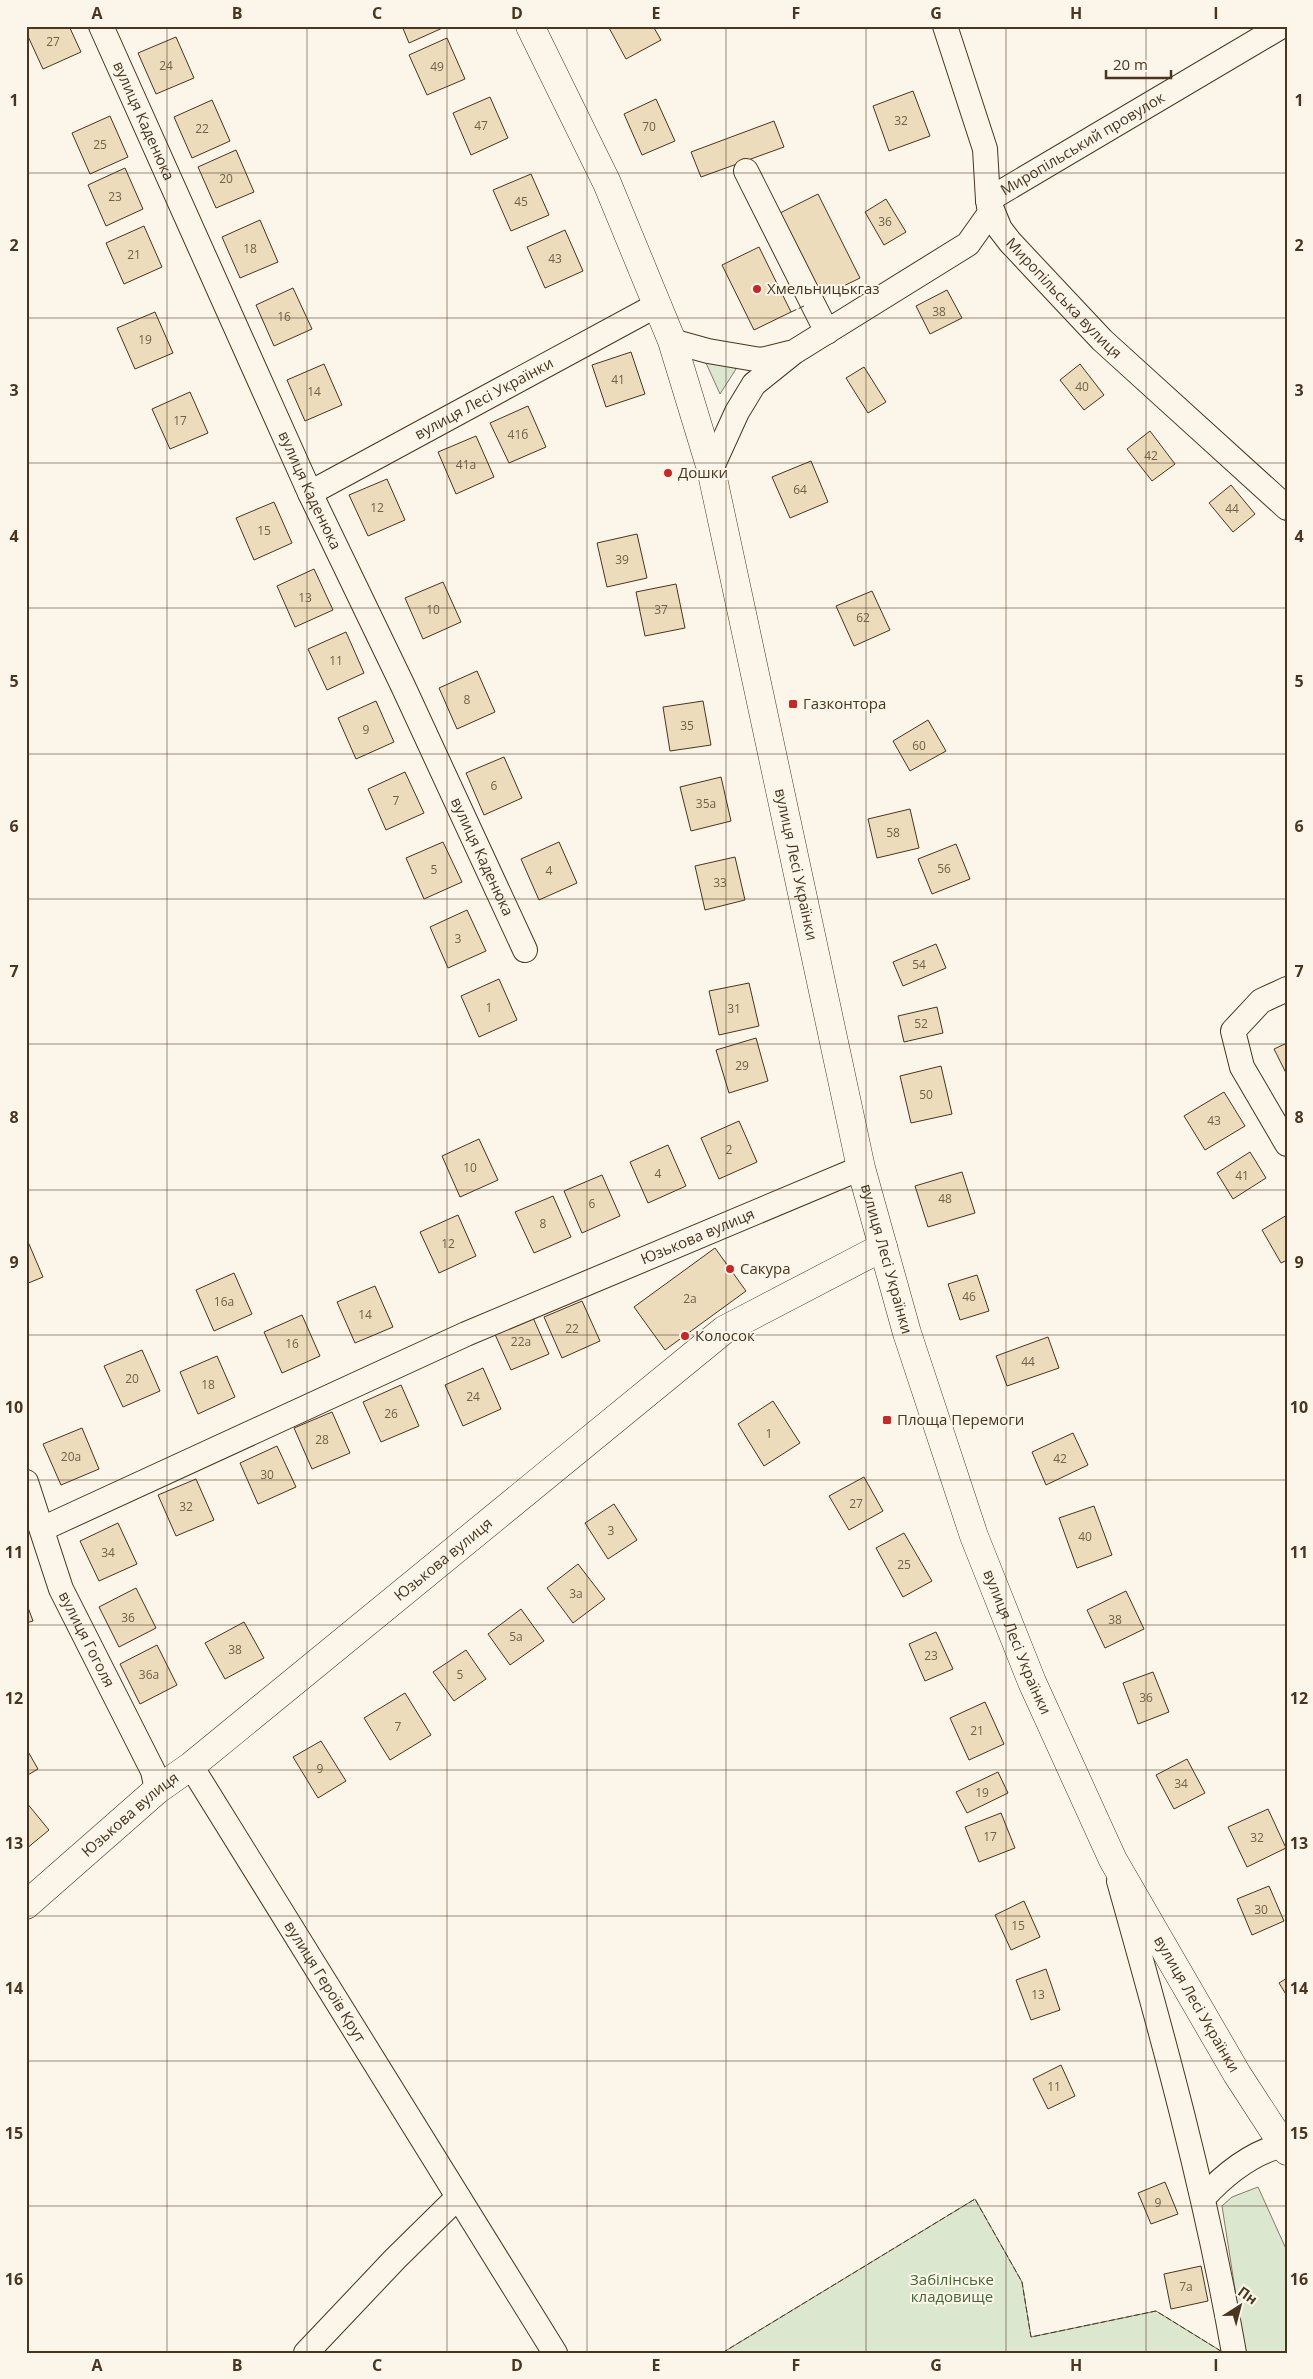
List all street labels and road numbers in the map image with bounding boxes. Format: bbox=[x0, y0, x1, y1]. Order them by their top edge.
street label: вулиця Каденюка bbox=[109, 58, 180, 183]
street label: Миропільський провулок bbox=[996, 87, 1168, 200]
street label: Миропільська вулиця bbox=[1002, 233, 1127, 362]
street label: вулиця Лесі Українки bbox=[411, 352, 556, 443]
street label: вулиця Каденюка bbox=[274, 427, 347, 552]
street label: вулиця Лесі Українки bbox=[771, 786, 823, 942]
street label: вулиця Каденюка bbox=[447, 794, 519, 919]
street label: вулиця Лесі Українки bbox=[857, 1182, 918, 1336]
street label: Юзькова вулиця bbox=[637, 1203, 757, 1268]
street label: Юзькова вулиця bbox=[389, 1513, 496, 1605]
street label: вулиця Лесі Українки bbox=[979, 1566, 1056, 1717]
street label: вулиця Гоголя bbox=[55, 1587, 120, 1690]
street label: Юзькова вулиця bbox=[77, 1767, 182, 1861]
street label: вулиця Героїв Крут bbox=[280, 1917, 371, 2046]
street label: вулиця Лесі Українки bbox=[1150, 1932, 1245, 2076]

